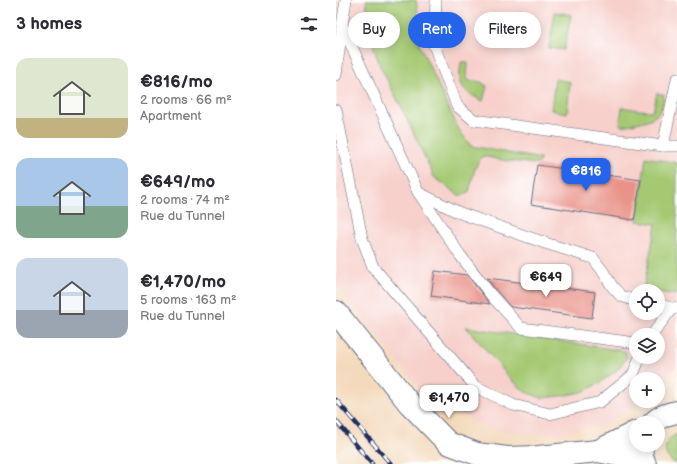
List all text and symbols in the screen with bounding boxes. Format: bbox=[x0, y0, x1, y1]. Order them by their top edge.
chip: Buy bbox=[348, 12, 400, 48]
chip: Rent bbox=[408, 12, 466, 48]
chip: Filters bbox=[474, 12, 541, 48]
icon: filters bbox=[298, 13, 320, 35]
text: 3 homes bbox=[16, 14, 82, 34]
text: €816/mo bbox=[140, 72, 213, 92]
icon: home bbox=[48, 74, 96, 122]
text: 2 rooms · 66 m² bbox=[140, 92, 232, 108]
text: Apartment bbox=[140, 108, 201, 124]
pin: €816 bbox=[562, 158, 610, 192]
text: €816 bbox=[571, 163, 601, 179]
text: €649/mo bbox=[140, 172, 215, 192]
icon: home bbox=[48, 174, 96, 222]
text: 2 rooms · 74 m² bbox=[140, 192, 230, 208]
text: Rue du Tunnel bbox=[140, 208, 225, 224]
pin: €649 bbox=[522, 264, 570, 298]
text: €649 bbox=[530, 269, 562, 285]
text: €1,470/mo bbox=[140, 272, 226, 292]
icon: home bbox=[48, 274, 96, 322]
map controls bbox=[629, 284, 665, 452]
button: locate bbox=[629, 284, 665, 320]
text: 5 rooms · 163 m² bbox=[140, 292, 237, 308]
text: Rue du Tunnel bbox=[140, 308, 225, 324]
button: layers bbox=[629, 328, 665, 364]
button: + bbox=[629, 372, 665, 408]
pin: €1,470 bbox=[416, 385, 482, 419]
text: €1,470 bbox=[428, 390, 470, 406]
button: − bbox=[629, 416, 665, 452]

